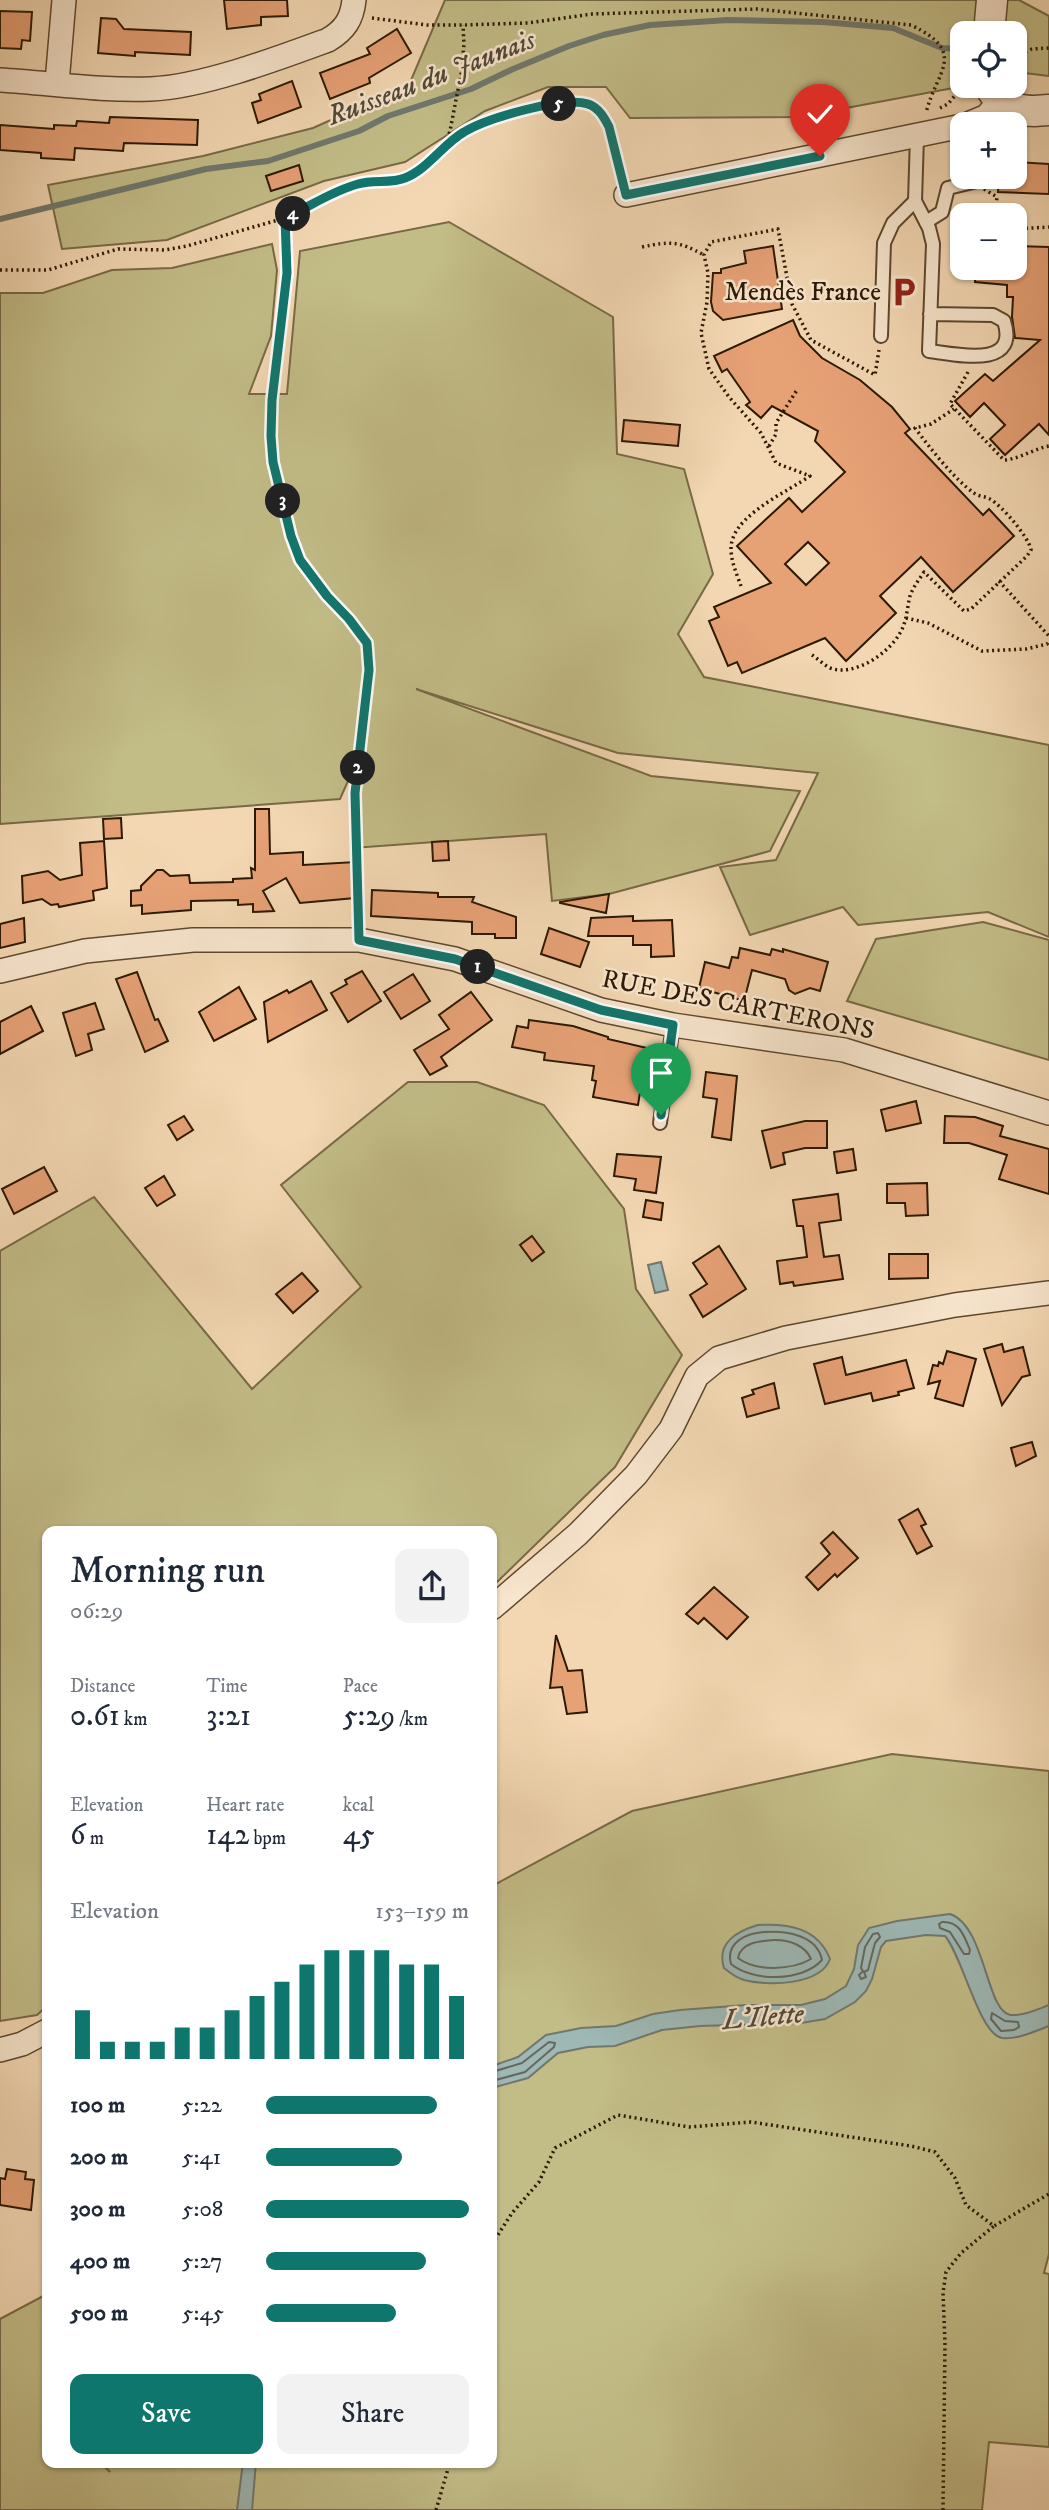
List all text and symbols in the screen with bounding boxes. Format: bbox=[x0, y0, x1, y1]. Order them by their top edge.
map controls bbox=[950, 21, 1027, 280]
button: locate bbox=[950, 21, 1027, 98]
water label: Ruisseau du Jaunais bbox=[321, 22, 540, 134]
pin bbox=[790, 84, 850, 156]
pin: 5 bbox=[542, 86, 576, 122]
text: 5 bbox=[554, 92, 563, 115]
icon: check bbox=[801, 95, 839, 133]
button: + bbox=[950, 112, 1027, 189]
pin: 4 bbox=[276, 196, 310, 232]
text: 4 bbox=[287, 202, 298, 225]
button: − bbox=[950, 203, 1027, 280]
parking icon: Mendès France bbox=[887, 275, 921, 309]
place label: Mendès France bbox=[724, 276, 881, 309]
pin: 3 bbox=[266, 484, 300, 518]
text: 3 bbox=[279, 489, 286, 512]
pin: 2 bbox=[340, 750, 376, 786]
text: 2 bbox=[353, 756, 362, 779]
pin: 1 bbox=[461, 950, 496, 984]
text: 1 bbox=[474, 955, 481, 978]
street label: RUE DES CARTERONS bbox=[599, 962, 877, 1048]
pin bbox=[631, 1043, 691, 1115]
icon: arrive bbox=[642, 1054, 680, 1092]
text: Morning run bbox=[70, 1547, 265, 1595]
button: share bbox=[395, 1549, 469, 1623]
text: 06:29 bbox=[70, 1597, 123, 1626]
text: Distance bbox=[70, 1675, 135, 1698]
text: Time bbox=[206, 1675, 248, 1698]
text: Pace bbox=[343, 1675, 378, 1698]
text: 0.61 bbox=[70, 1698, 120, 1735]
text: 3:21 bbox=[206, 1698, 251, 1735]
text: 5:29 bbox=[343, 1698, 395, 1735]
text: km bbox=[120, 1708, 148, 1731]
text: /km bbox=[395, 1708, 428, 1731]
text: Elevation bbox=[70, 1794, 144, 1817]
text: Heart rate bbox=[206, 1794, 284, 1817]
text: kcal bbox=[343, 1794, 374, 1817]
text: 6 bbox=[70, 1817, 86, 1854]
text: 142 bbox=[206, 1817, 249, 1854]
text: 45 bbox=[343, 1817, 375, 1854]
text: m bbox=[86, 1827, 104, 1850]
text: bpm bbox=[249, 1827, 286, 1850]
text: Elevation bbox=[70, 1897, 159, 1926]
text: 153–159 m bbox=[375, 1897, 469, 1926]
water label: L'Ilette bbox=[719, 1996, 806, 2038]
text: 100 m bbox=[70, 2091, 125, 2120]
text: 5:22 bbox=[182, 2091, 222, 2120]
text: 200 m bbox=[70, 2143, 128, 2172]
text: 5:41 bbox=[182, 2143, 221, 2172]
text: 300 m bbox=[70, 2195, 126, 2224]
text: 5:08 bbox=[182, 2195, 223, 2224]
text: 400 m bbox=[70, 2247, 130, 2276]
text: 5:27 bbox=[182, 2247, 222, 2276]
text: 500 m bbox=[70, 2299, 128, 2328]
text: 5:45 bbox=[182, 2299, 224, 2328]
button: Save bbox=[70, 2374, 263, 2454]
button: Share bbox=[277, 2374, 469, 2454]

